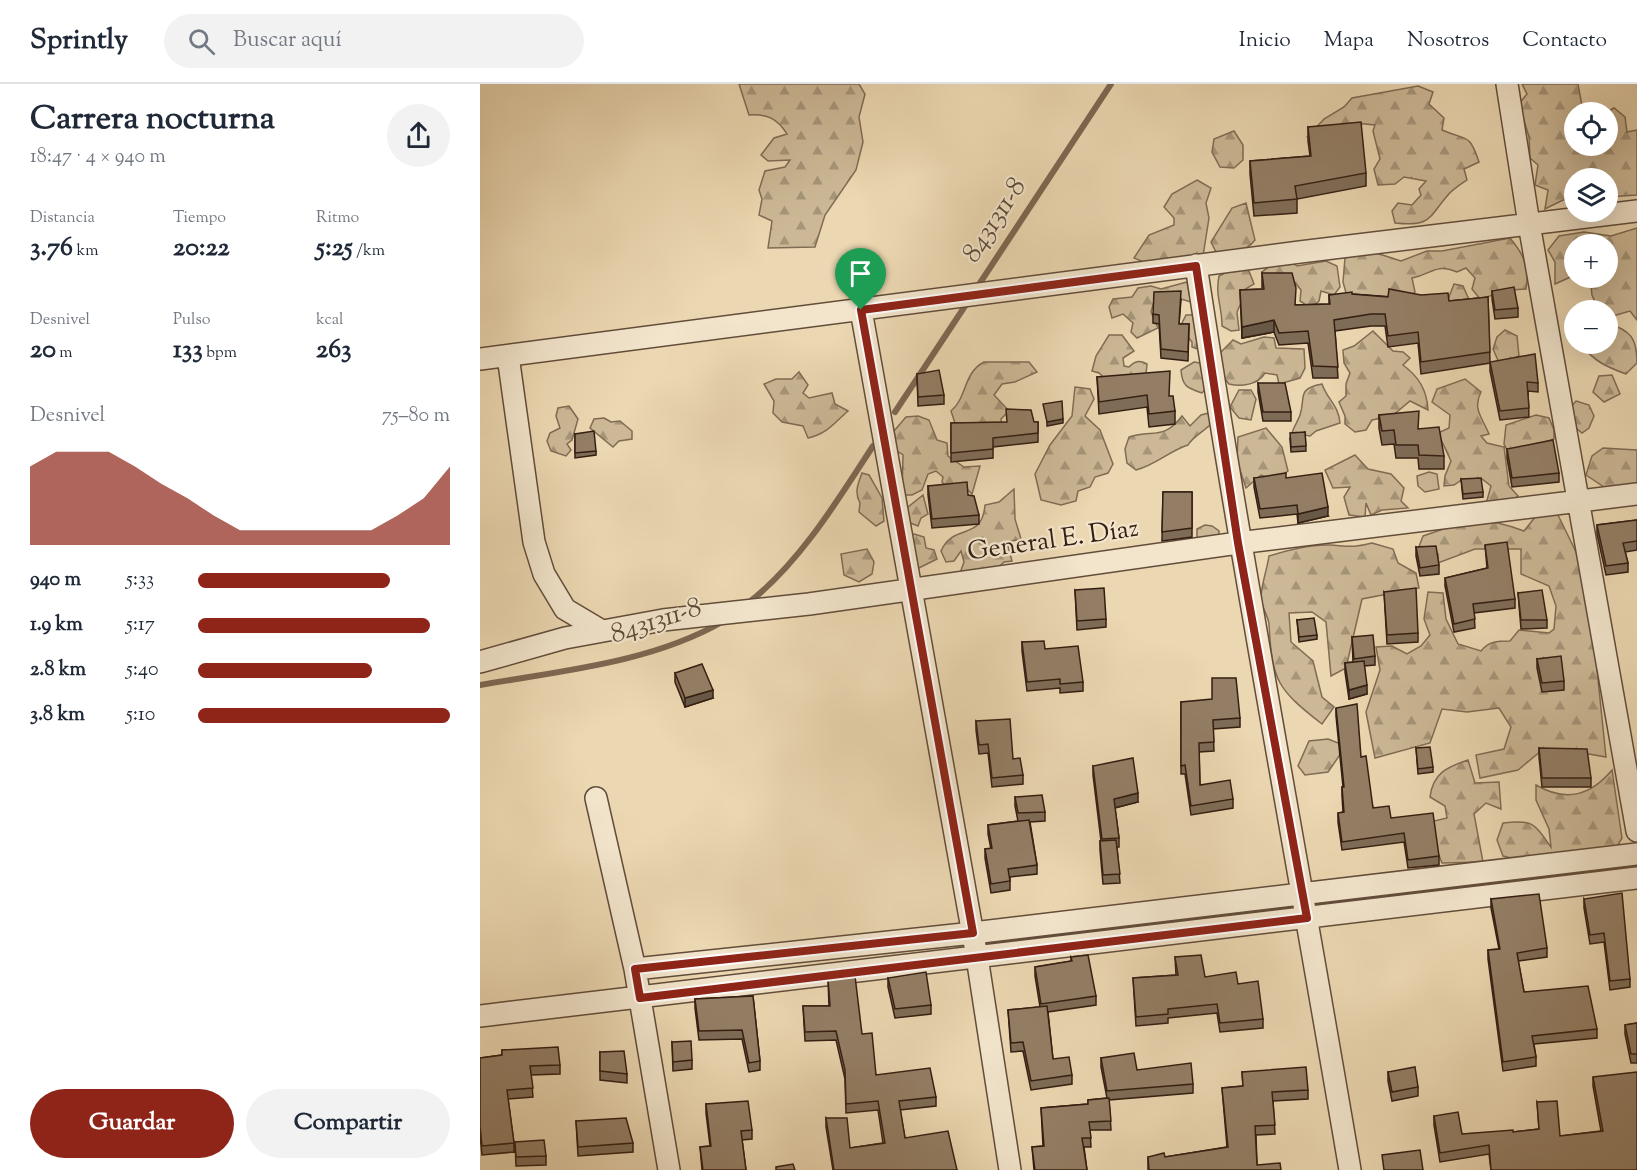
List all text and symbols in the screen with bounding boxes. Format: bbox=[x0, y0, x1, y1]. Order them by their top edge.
search box bbox=[164, 14, 584, 68]
text: Sprintly bbox=[30, 21, 128, 61]
icon: search bbox=[185, 25, 218, 58]
text: Buscar aquí bbox=[233, 25, 342, 57]
text: Inicio bbox=[1239, 26, 1291, 56]
text: Mapa bbox=[1324, 26, 1374, 56]
text: Nosotros bbox=[1407, 26, 1489, 56]
text: Contacto bbox=[1522, 26, 1607, 56]
text: Carrera nocturna bbox=[30, 96, 275, 144]
map controls bbox=[1564, 102, 1618, 354]
button: locate bbox=[1564, 102, 1618, 156]
button: share bbox=[387, 104, 450, 167]
text: 18:47 · 4 × 940 m bbox=[30, 143, 166, 172]
button: layers bbox=[1564, 168, 1618, 222]
water label: 8431311-8 bbox=[953, 171, 1037, 271]
text: Distancia bbox=[30, 207, 95, 230]
text: Tiempo bbox=[173, 207, 226, 230]
text: Ritmo bbox=[316, 207, 359, 230]
text: 3.76 bbox=[30, 230, 73, 267]
text: 20:22 bbox=[173, 230, 230, 267]
text: 5:25 bbox=[316, 230, 353, 267]
button: + bbox=[1564, 234, 1618, 288]
text: km bbox=[73, 240, 98, 263]
text: /km bbox=[353, 240, 385, 263]
pin bbox=[835, 248, 886, 310]
icon: arrive bbox=[844, 257, 877, 290]
button: − bbox=[1564, 300, 1618, 354]
text: Desnivel bbox=[30, 309, 90, 332]
text: Pulso bbox=[173, 309, 211, 332]
text: kcal bbox=[316, 309, 344, 332]
text: 20 bbox=[30, 332, 56, 369]
text: 133 bbox=[173, 332, 203, 369]
text: 263 bbox=[316, 332, 352, 369]
text: m bbox=[56, 342, 73, 365]
text: bpm bbox=[203, 342, 237, 365]
text: Desnivel bbox=[30, 402, 105, 431]
text: 75–80 m bbox=[382, 402, 450, 431]
street label: General E. Díaz bbox=[965, 511, 1141, 571]
text: 940 m bbox=[30, 566, 81, 595]
text: 5:33 bbox=[126, 566, 154, 595]
water label: 8431311-8 bbox=[605, 589, 707, 655]
text: 1.9 km bbox=[30, 611, 83, 640]
text: 5:17 bbox=[126, 611, 155, 640]
text: 2.8 km bbox=[30, 656, 86, 685]
text: 5:40 bbox=[126, 656, 159, 685]
text: 3.8 km bbox=[30, 701, 85, 730]
text: 5:10 bbox=[126, 701, 155, 730]
button: Guardar bbox=[30, 1089, 234, 1158]
button: Compartir bbox=[246, 1089, 450, 1158]

